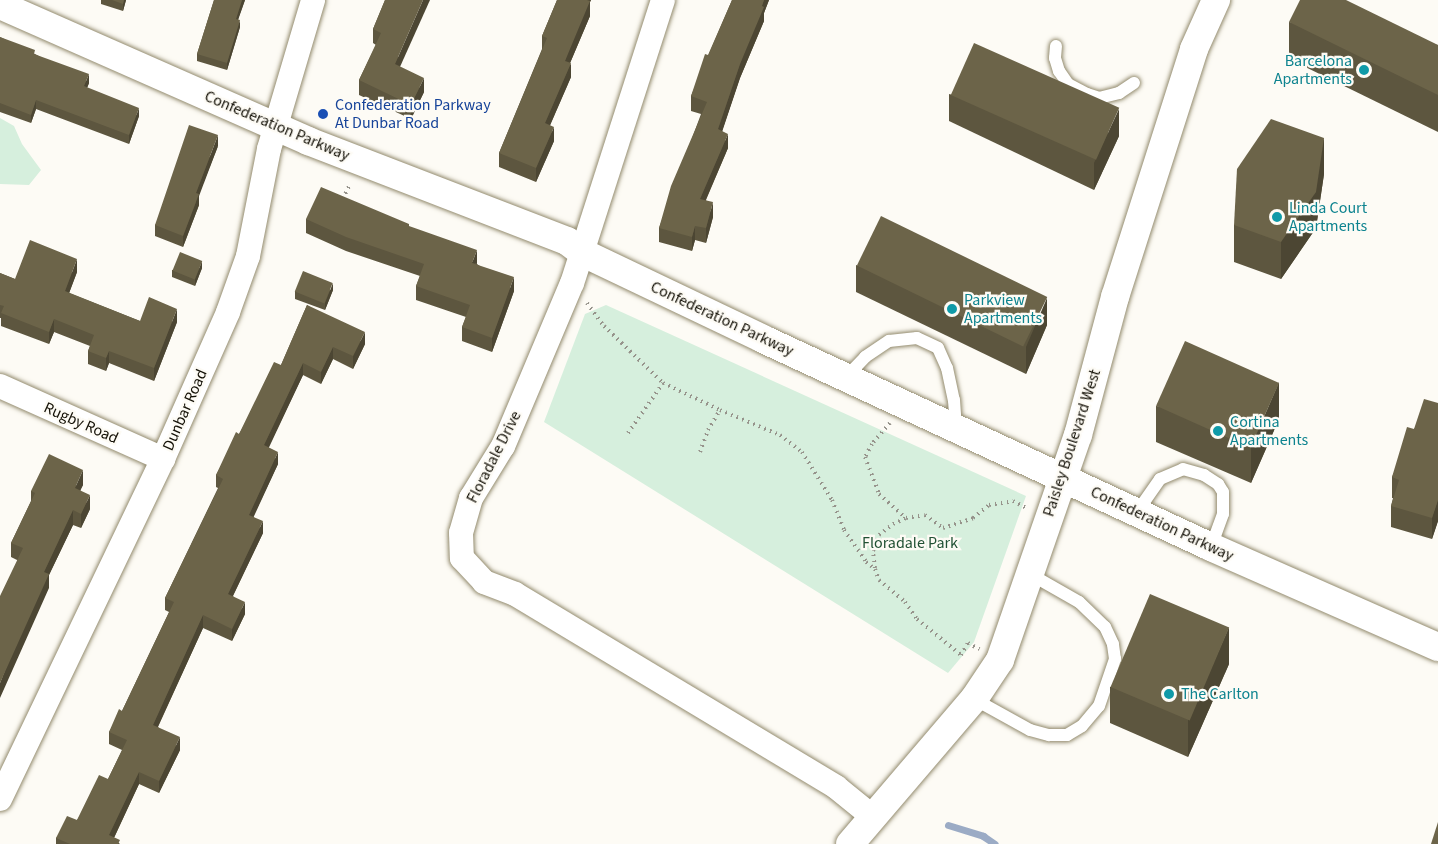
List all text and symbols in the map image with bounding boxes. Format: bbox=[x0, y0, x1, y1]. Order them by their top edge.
place label: Barcelona Apartments bbox=[1274, 51, 1352, 89]
marker: Barcelona Apartments bbox=[1357, 63, 1371, 77]
street label: Confederation Parkway bbox=[202, 87, 352, 165]
place label: Confederation Parkway At Dunbar Road bbox=[335, 95, 491, 133]
marker: Confederation Parkway At Dunbar Road bbox=[316, 107, 330, 121]
place label: Linda Court Apartments bbox=[1289, 198, 1367, 236]
marker: Linda Court Apartments bbox=[1270, 210, 1284, 224]
street label: Confederation Parkway bbox=[647, 277, 797, 361]
place label: Parkview Apartments bbox=[964, 290, 1042, 328]
marker: Parkview Apartments bbox=[945, 302, 959, 316]
street label: Dunbar Road bbox=[159, 366, 211, 454]
street label: Paisley Boulevard West bbox=[1039, 367, 1105, 519]
street label: Rugby Road bbox=[41, 398, 121, 448]
street label: Floradale Drive bbox=[463, 408, 525, 506]
place label: Cortina Apartments bbox=[1230, 412, 1308, 450]
marker: Cortina Apartments bbox=[1211, 424, 1225, 438]
street label: Confederation Parkway bbox=[1087, 482, 1237, 566]
park label: Floradale Park bbox=[862, 533, 958, 553]
place label: The Carlton bbox=[1181, 684, 1259, 704]
marker: The Carlton bbox=[1162, 687, 1176, 701]

